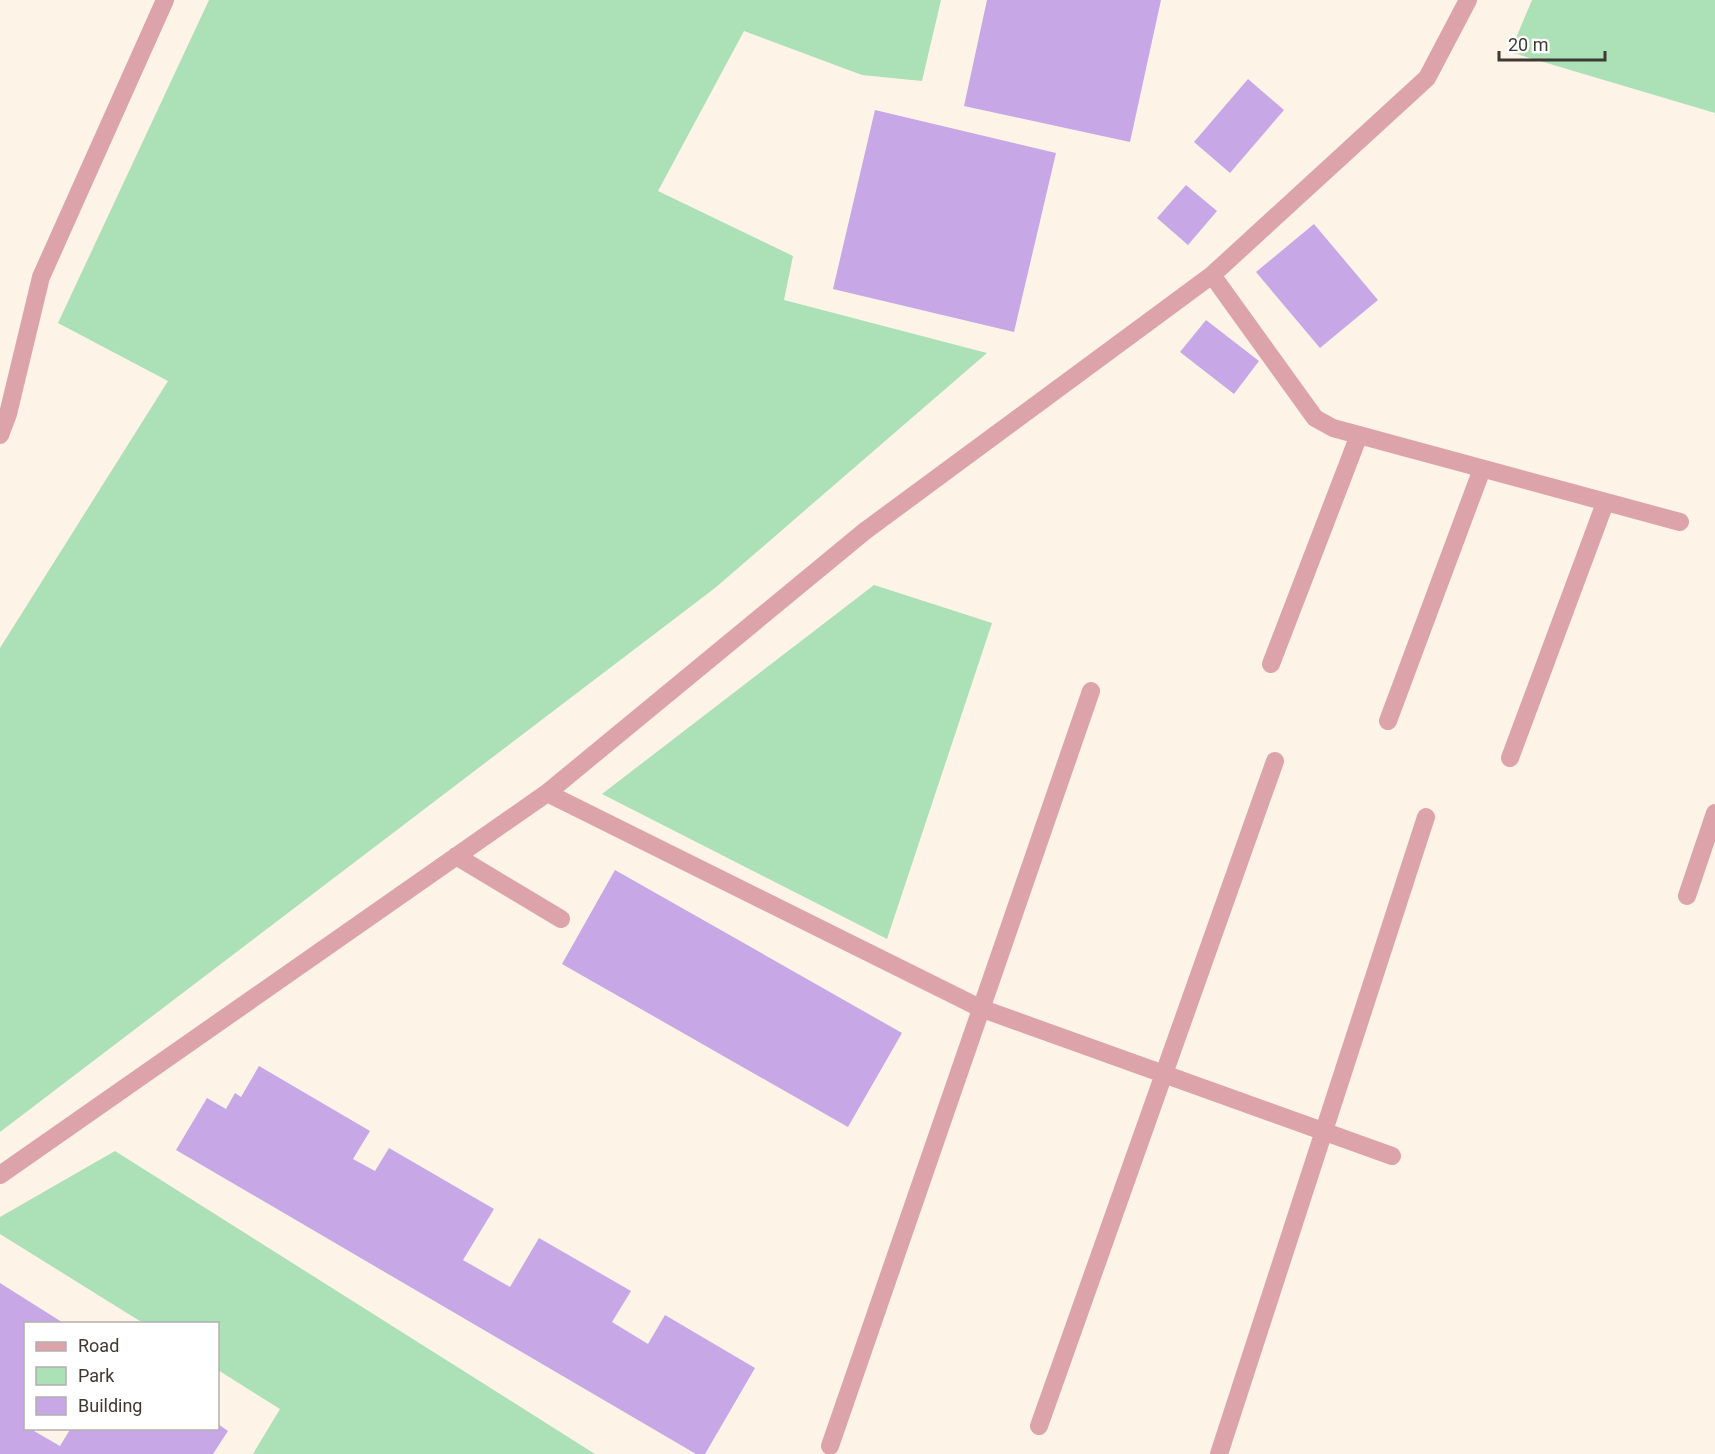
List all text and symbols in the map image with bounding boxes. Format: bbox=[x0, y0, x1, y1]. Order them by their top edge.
scale bar bbox=[1499, 24, 1606, 62]
text: 20 m bbox=[1508, 34, 1548, 55]
legend bbox=[24, 1322, 219, 1430]
text: Road bbox=[78, 1335, 119, 1356]
text: Park bbox=[78, 1365, 115, 1386]
text: Building bbox=[78, 1395, 142, 1416]

